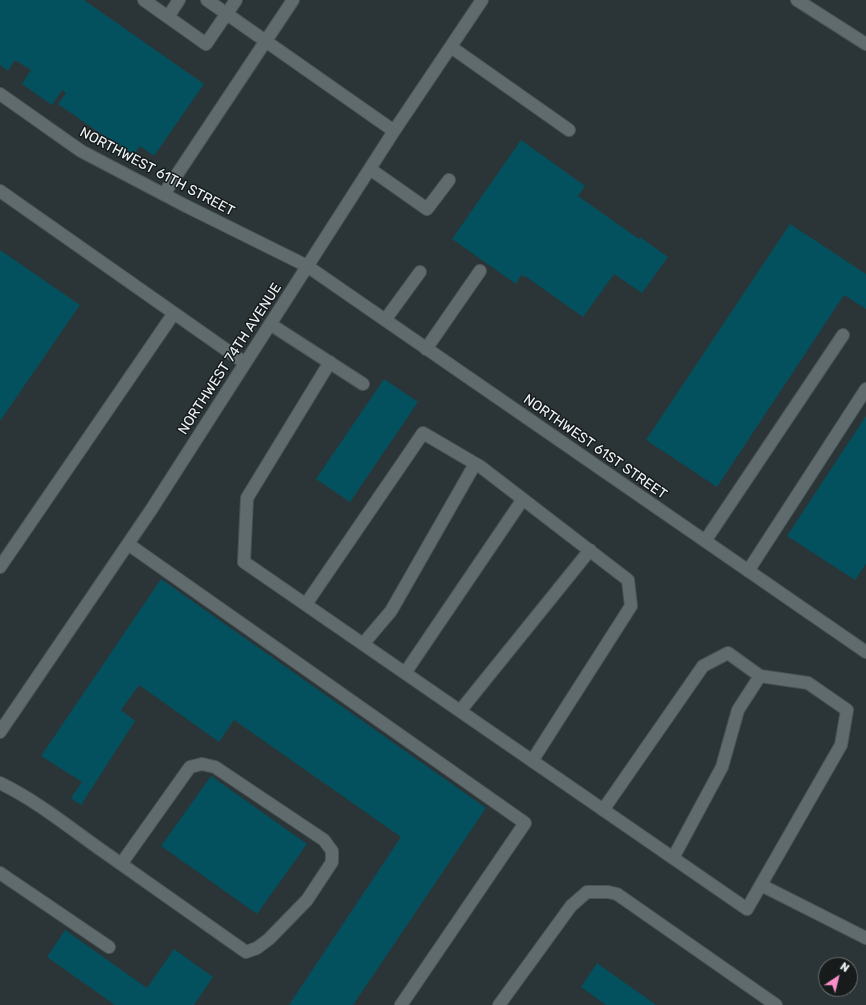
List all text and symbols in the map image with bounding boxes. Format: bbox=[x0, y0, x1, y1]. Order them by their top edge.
street label: NORTHWEST 61TH STREET bbox=[77, 124, 237, 220]
street label: NORTHWEST 74TH AVENUE bbox=[175, 280, 285, 438]
street label: NORTHWEST 61ST STREET bbox=[520, 391, 670, 503]
north arrow bbox=[818, 957, 858, 997]
text: N bbox=[838, 960, 852, 975]

